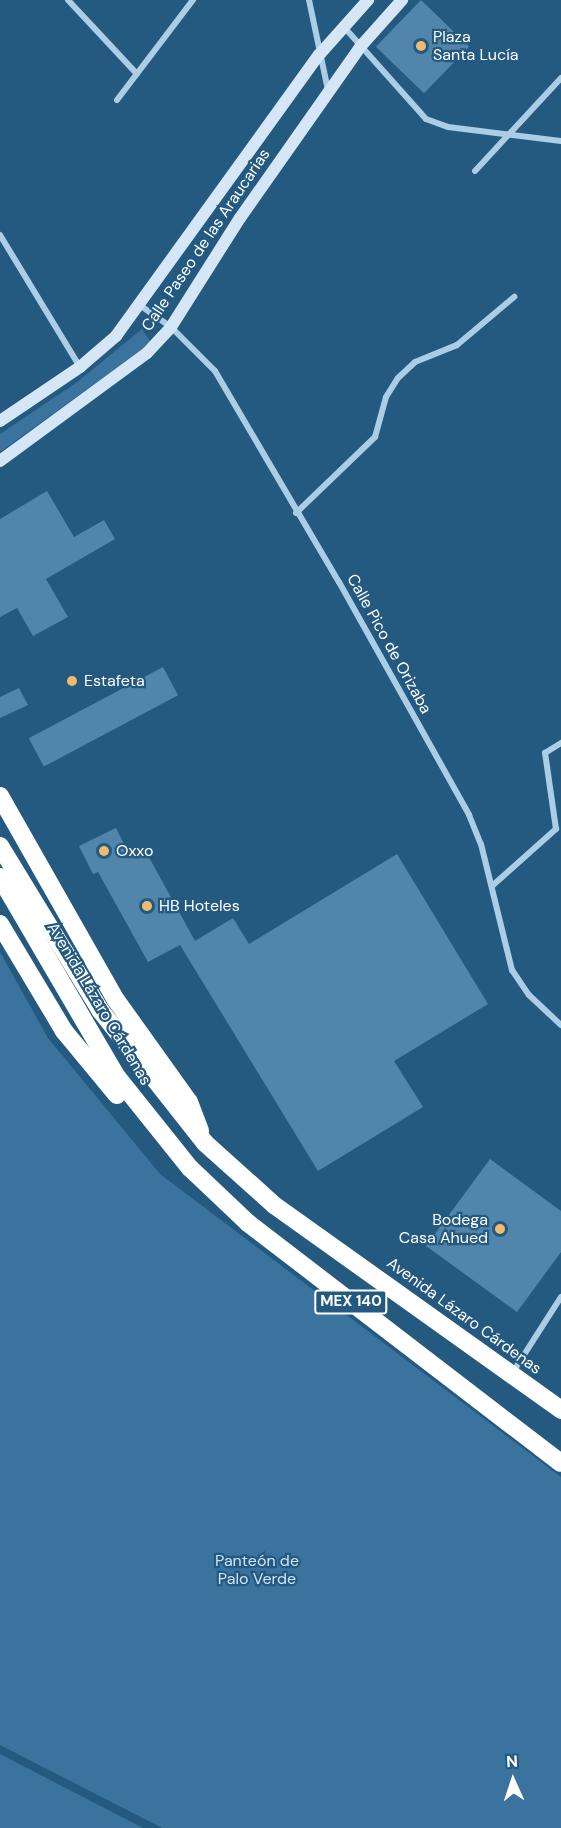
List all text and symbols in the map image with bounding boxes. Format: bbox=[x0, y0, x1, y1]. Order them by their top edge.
place label: Plaza Santa Lucía bbox=[433, 27, 518, 65]
marker: Plaza Santa Lucía bbox=[414, 39, 428, 53]
street label: Calle Paseo de las Araucarias bbox=[138, 145, 274, 335]
street label: Calle Pico de Orizaba bbox=[343, 571, 435, 717]
place label: Estafeta bbox=[84, 671, 145, 691]
marker: Estafeta bbox=[65, 674, 79, 688]
place label: Oxxo bbox=[116, 841, 153, 861]
marker: Oxxo bbox=[97, 844, 111, 858]
place label: HB Hoteles bbox=[159, 896, 240, 916]
marker: HB Hoteles bbox=[140, 899, 154, 913]
street label: Avenida Lázaro Cárdenas bbox=[43, 919, 155, 1089]
place label: Bodega Casa Ahued bbox=[399, 1210, 488, 1248]
marker: Bodega Casa Ahued bbox=[493, 1222, 507, 1236]
street label: Avenida Lázaro Cárdenas bbox=[383, 1253, 545, 1379]
road number: MEX 140 bbox=[314, 1290, 388, 1314]
park label: Panteón de Palo Verde bbox=[215, 1551, 299, 1589]
north arrow bbox=[483, 1750, 543, 1810]
text: N bbox=[506, 1751, 518, 1772]

